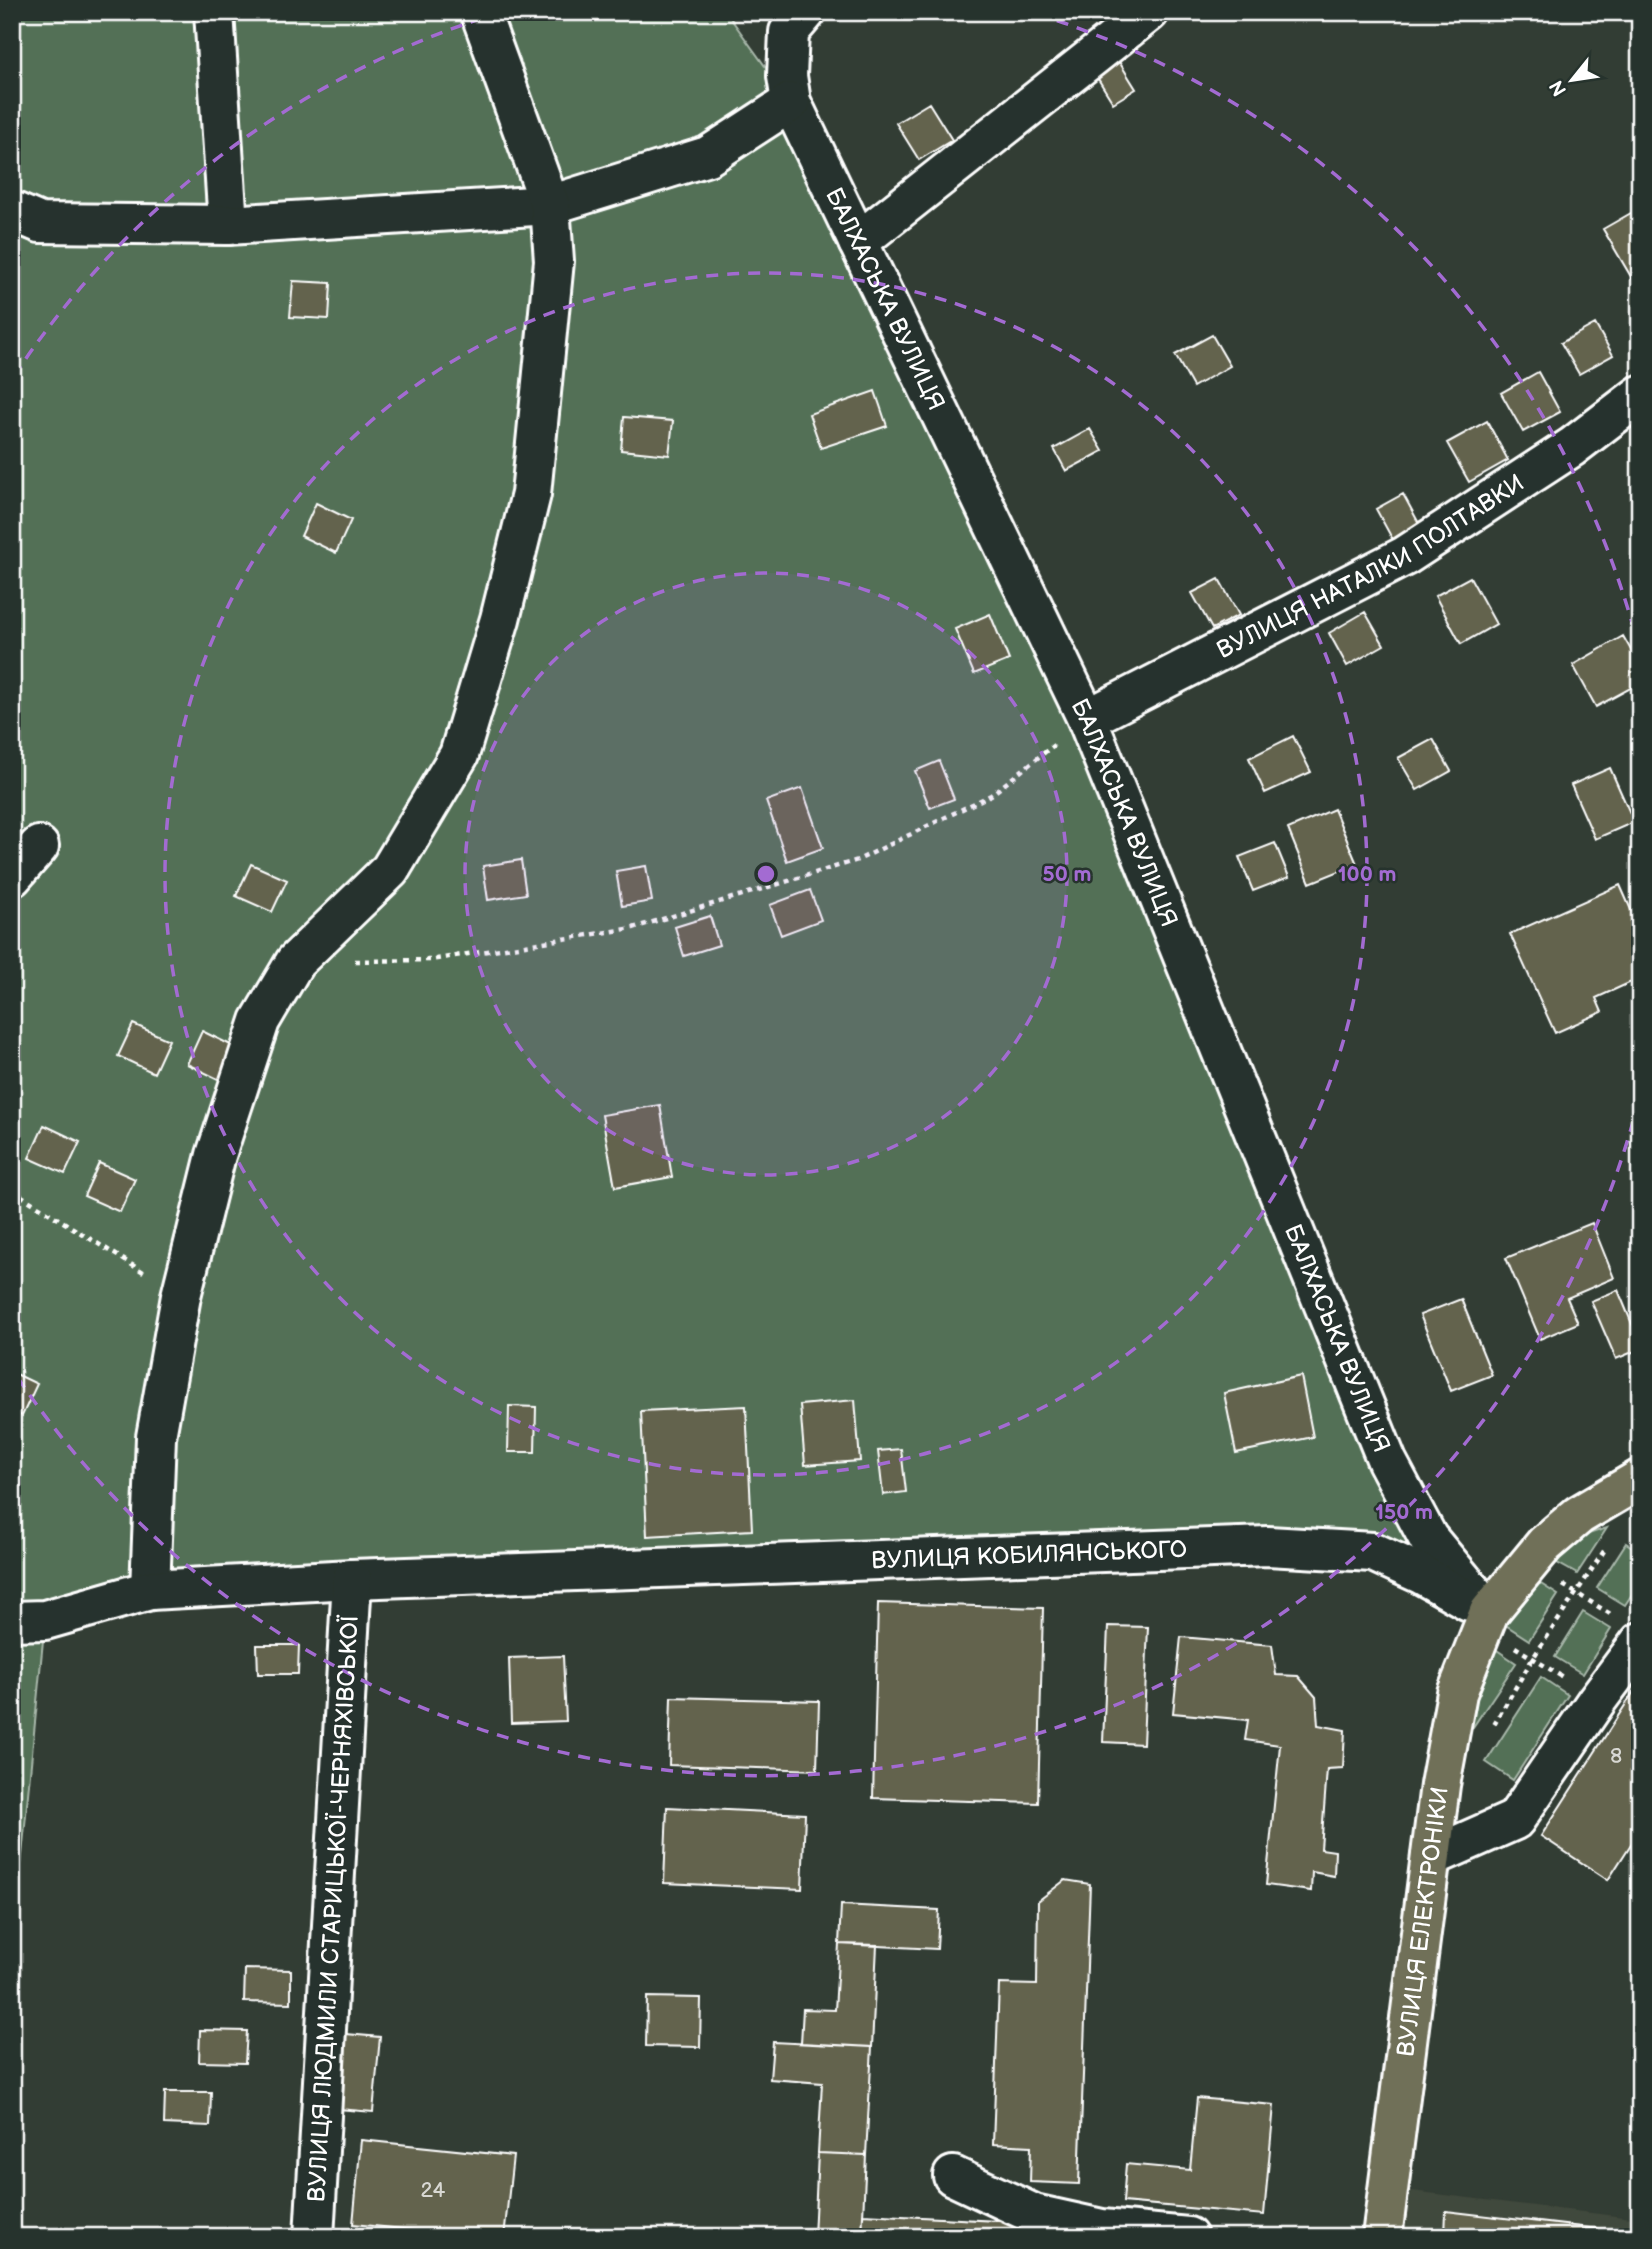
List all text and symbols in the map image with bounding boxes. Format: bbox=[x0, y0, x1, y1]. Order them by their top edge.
north arrow bbox=[1536, 46, 1606, 116]
text: N bbox=[1545, 76, 1572, 100]
street label: БАЛХАСЬКА ВУЛИЦЯ bbox=[820, 183, 951, 415]
street label: ВУЛИЦЯ НАТАЛКИ ПОЛТАВКИ bbox=[1212, 468, 1529, 665]
street label: БАЛХАСЬКА ВУЛИЦЯ bbox=[1065, 694, 1184, 931]
centre of rings bbox=[754, 862, 778, 886]
text: 50 m bbox=[1043, 862, 1091, 887]
text: 100 m bbox=[1338, 862, 1396, 887]
street label: БАЛХАСЬКА ВУЛИЦЯ bbox=[1278, 1220, 1396, 1457]
text: 150 m bbox=[1375, 1500, 1433, 1525]
street label: ВУЛИЦЯ КОБИЛЯНСЬКОГО bbox=[871, 1534, 1187, 1575]
street label: ВУЛИЦЯ ЛЮДМИЛИ СТАРИЦЬКОЇ-ЧЕРНЯХІВСЬКОЇ bbox=[302, 1613, 364, 2203]
house number: 8 bbox=[1610, 1744, 1622, 1769]
street label: ВУЛИЦЯ ЕЛЕКТРОНІКИ bbox=[1391, 1785, 1454, 2058]
house number: 24 bbox=[421, 2178, 446, 2203]

